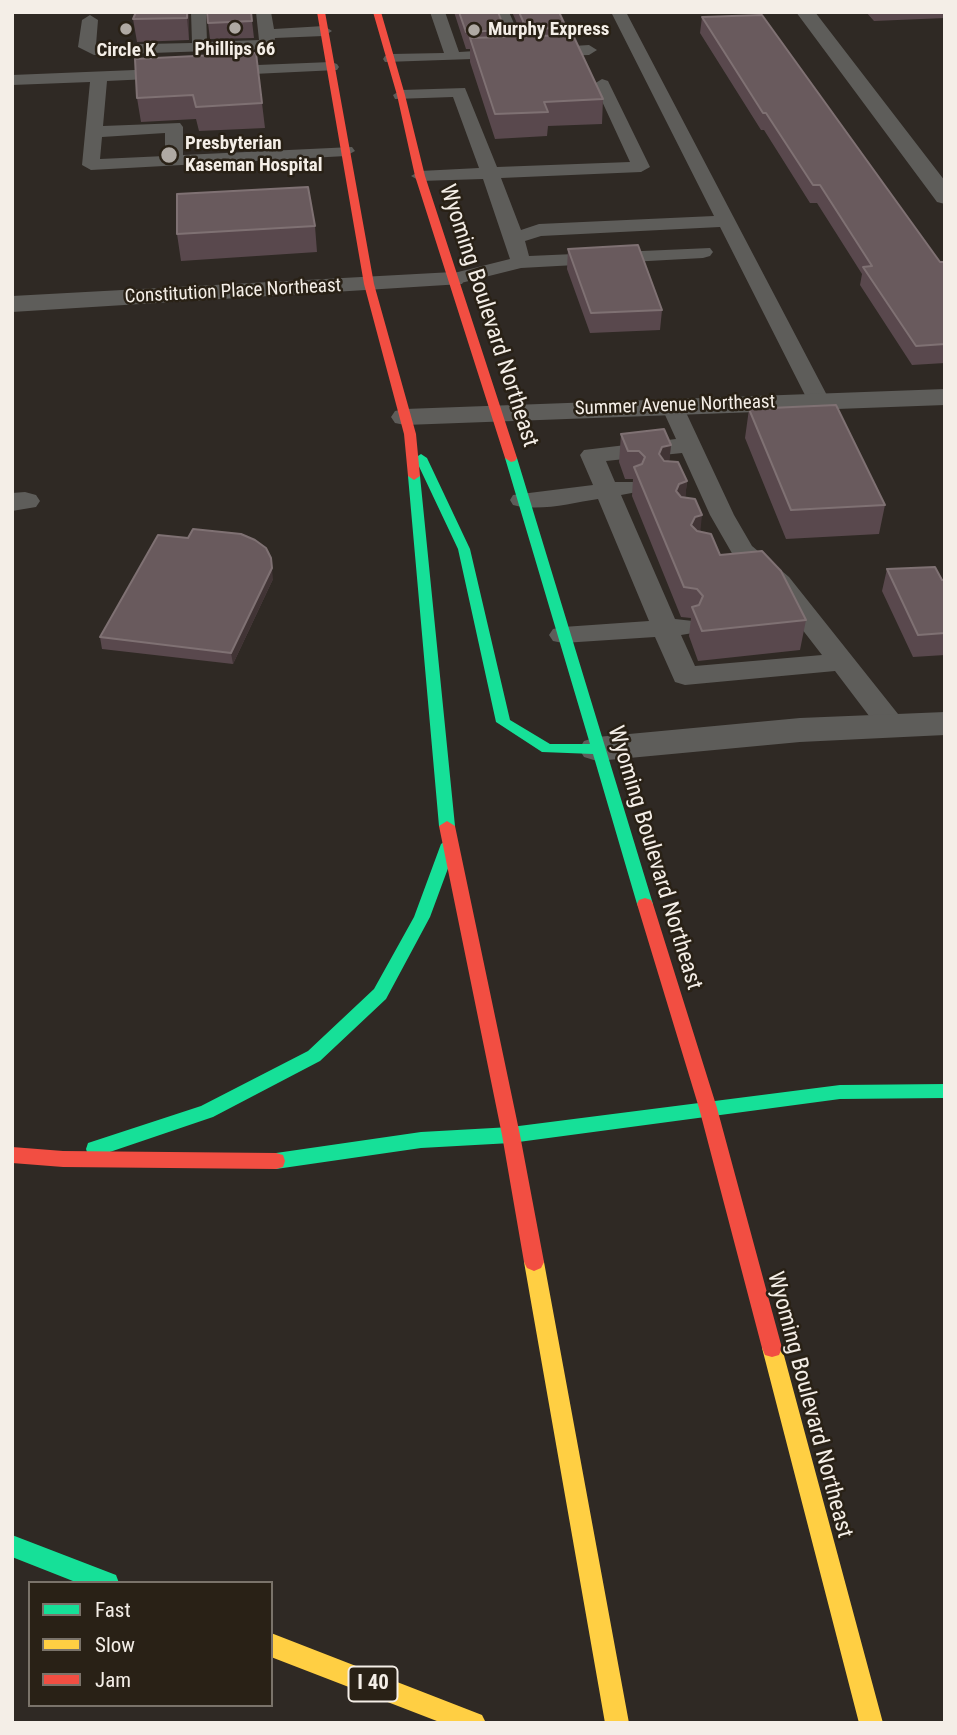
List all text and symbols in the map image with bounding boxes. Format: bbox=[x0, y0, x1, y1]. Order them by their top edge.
place label: Murphy Express bbox=[488, 19, 609, 41]
marker: Phillips 66 bbox=[227, 20, 243, 36]
marker: Circle K bbox=[118, 21, 134, 37]
marker: Murphy Express bbox=[466, 22, 482, 38]
place label: Phillips 66 bbox=[195, 39, 275, 61]
place label: Circle K bbox=[96, 40, 156, 62]
place label: Presbyterian Kaseman Hospital bbox=[185, 133, 322, 177]
marker: Presbyterian Kaseman Hospital bbox=[159, 145, 179, 165]
street label: Wyoming Boulevard Northeast bbox=[432, 181, 544, 451]
street label: Constitution Place Northeast bbox=[124, 275, 342, 309]
street label: Summer Avenue Northeast bbox=[574, 391, 776, 421]
street label: Wyoming Boulevard Northeast bbox=[601, 723, 707, 993]
street label: Wyoming Boulevard Northeast bbox=[760, 1269, 858, 1541]
legend bbox=[28, 1581, 273, 1707]
text: Fast bbox=[95, 1598, 131, 1622]
text: Slow bbox=[95, 1633, 135, 1657]
road number: I 40 bbox=[348, 1666, 398, 1702]
text: Jam bbox=[95, 1668, 131, 1692]

